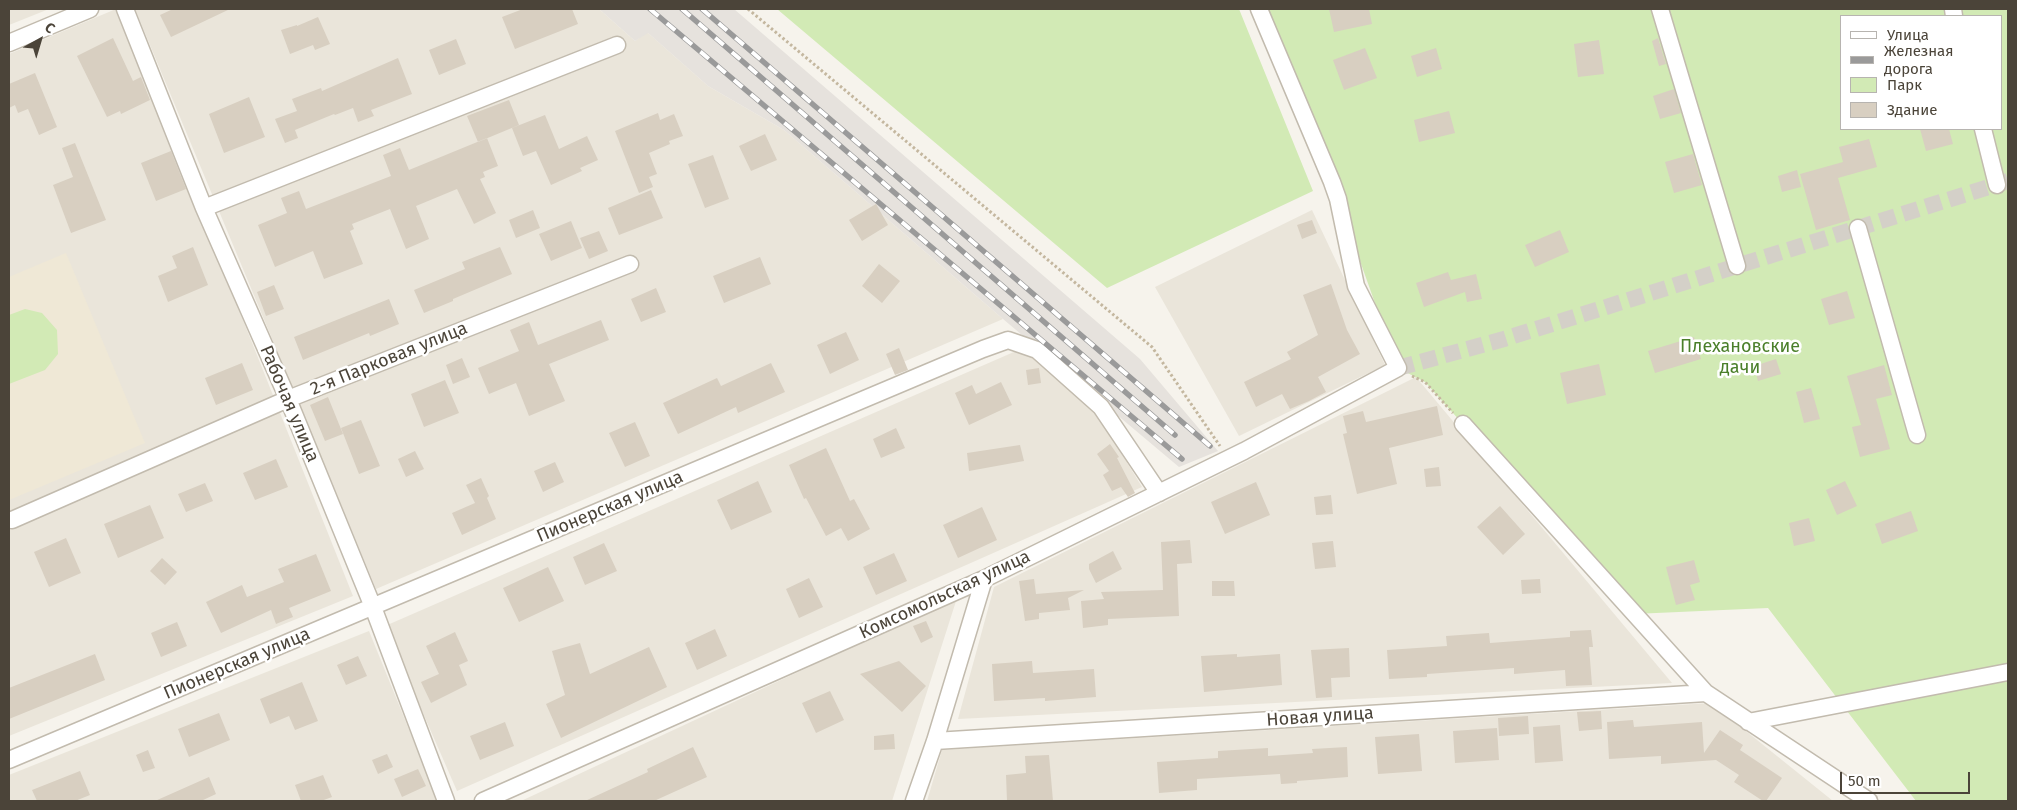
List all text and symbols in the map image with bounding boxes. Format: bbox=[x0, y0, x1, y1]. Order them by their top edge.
north arrow bbox=[15, 15, 65, 65]
legend bbox=[1840, 15, 2002, 130]
text: С bbox=[41, 19, 58, 37]
text: Улица bbox=[1887, 26, 1929, 44]
text: Железная дорога bbox=[1884, 42, 1953, 78]
text: Парк bbox=[1887, 76, 1922, 94]
text: Здание bbox=[1887, 101, 1937, 119]
street label: 2-я Парковая улица bbox=[307, 318, 471, 400]
park label: Плехановские дачи bbox=[1680, 336, 1800, 378]
street label: Рабочая улица bbox=[255, 342, 323, 466]
street label: Пионерская улица bbox=[534, 466, 686, 548]
street label: Комсомольская улица bbox=[856, 546, 1034, 644]
street label: Пионерская улица bbox=[161, 623, 313, 705]
street label: Новая улица bbox=[1266, 702, 1374, 732]
scale bar bbox=[1842, 762, 1972, 794]
text: 50 m bbox=[1848, 772, 1881, 790]

